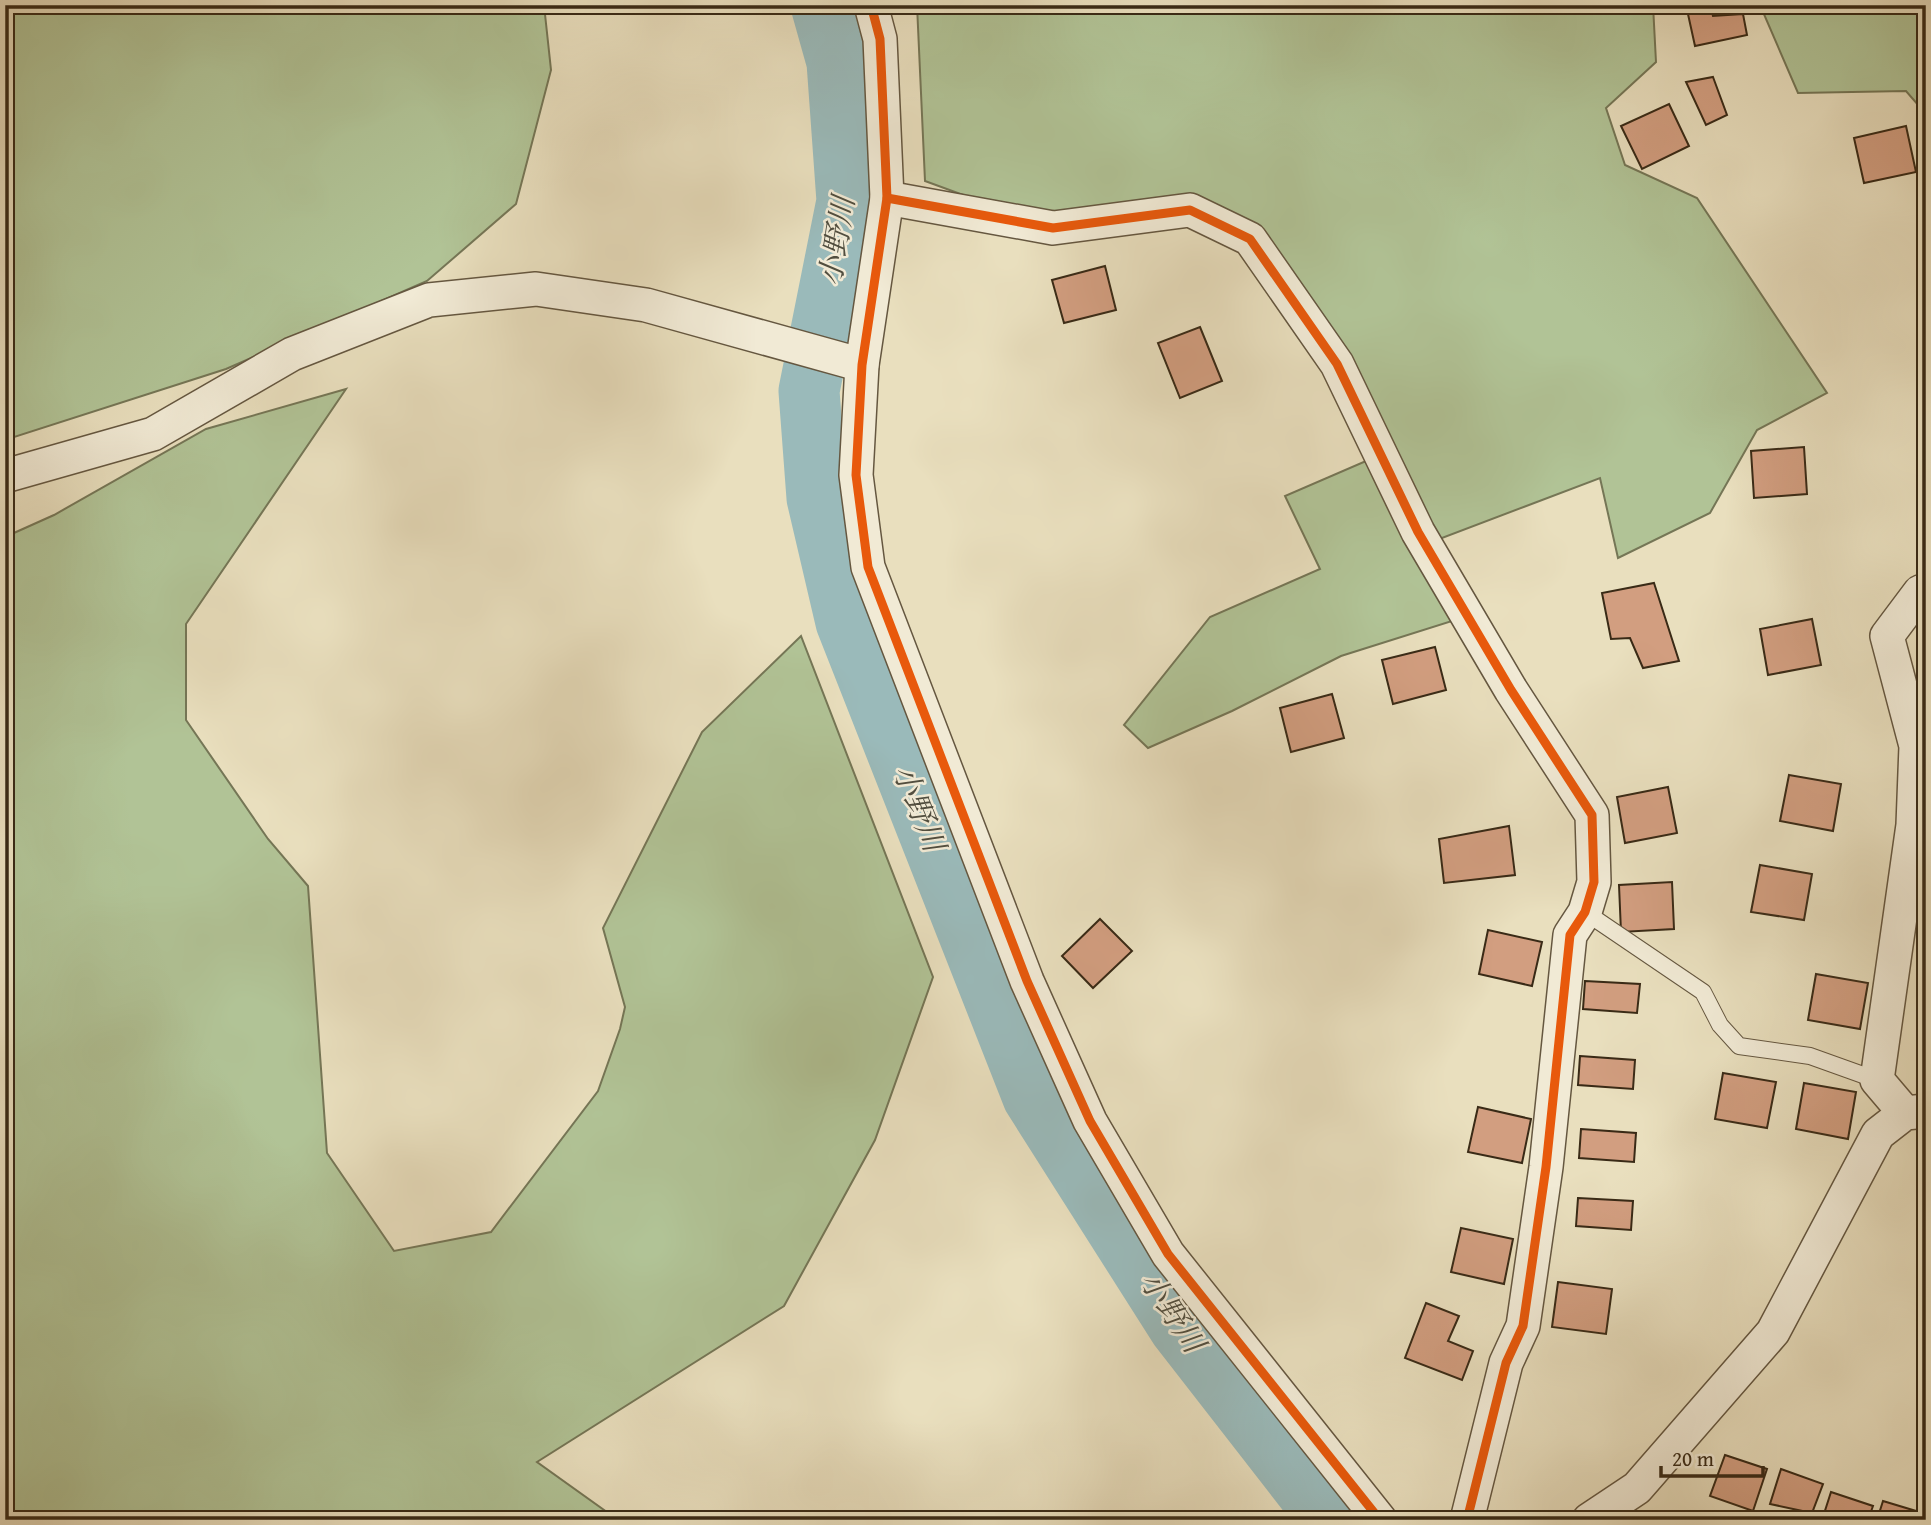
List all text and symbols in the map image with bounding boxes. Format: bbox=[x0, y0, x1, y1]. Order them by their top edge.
water label: 小野川 bbox=[807, 190, 865, 289]
water label: 小野川 bbox=[883, 758, 958, 860]
water label: 小野川 bbox=[1129, 1262, 1218, 1364]
scale bar bbox=[1661, 1434, 1763, 1478]
text: 20 m bbox=[1672, 1443, 1714, 1474]

